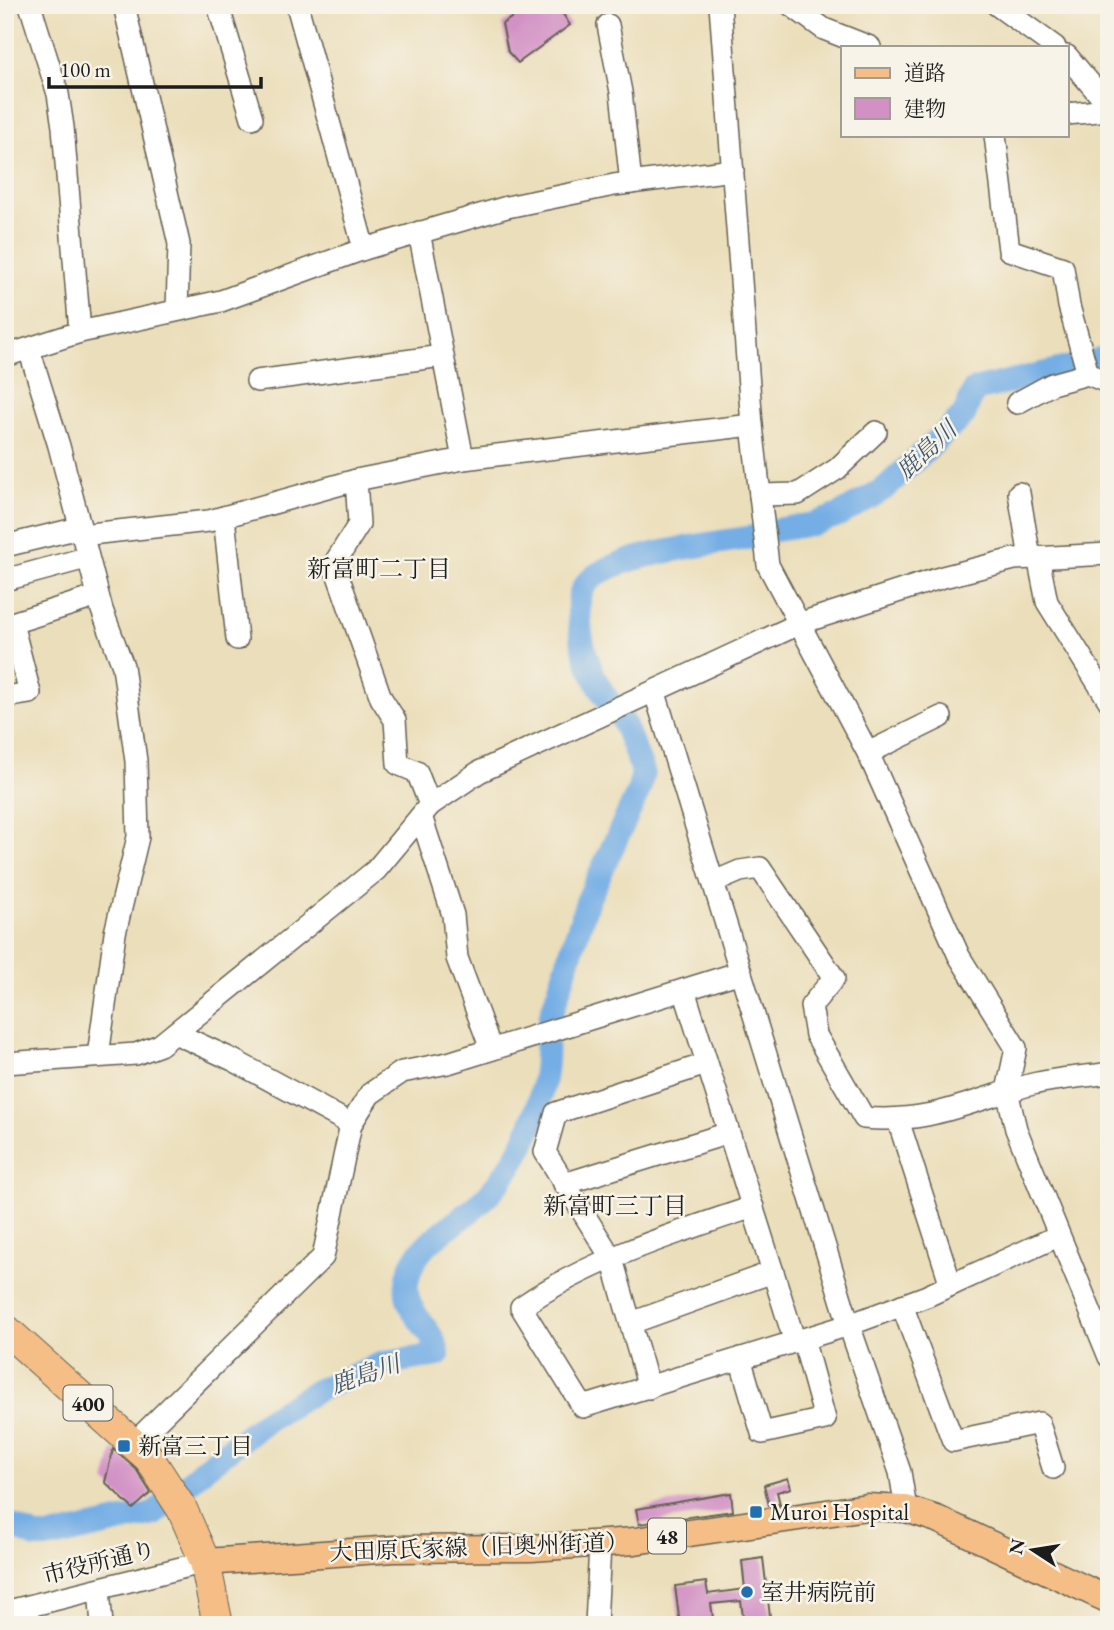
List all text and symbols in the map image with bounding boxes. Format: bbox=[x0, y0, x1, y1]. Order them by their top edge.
scale bar bbox=[49, 46, 261, 90]
legend bbox=[841, 46, 1068, 136]
text: 100 m bbox=[60, 56, 111, 83]
text: 道路 bbox=[904, 59, 946, 86]
text: 建物 bbox=[904, 95, 946, 122]
water label: 鹿島川 bbox=[889, 412, 965, 486]
district label: 新富町二丁目 bbox=[307, 553, 451, 584]
district label: 新富町三丁目 bbox=[543, 1190, 687, 1221]
water label: 鹿島川 bbox=[326, 1347, 407, 1400]
road number: 400 bbox=[64, 1386, 112, 1420]
place label: 新富三丁目 bbox=[138, 1431, 253, 1461]
marker: 新富三丁目 bbox=[116, 1438, 132, 1454]
place label: Muroi Hospital bbox=[770, 1497, 910, 1527]
marker: Muroi Hospital bbox=[748, 1504, 764, 1520]
north arrow bbox=[998, 1514, 1068, 1584]
road number: 48 bbox=[648, 1518, 686, 1554]
street label: 大田原氏家線（旧奥州街道） bbox=[329, 1527, 629, 1567]
street label: 市役所通り bbox=[40, 1534, 158, 1590]
text: N bbox=[1003, 1536, 1031, 1557]
place label: 室井病院前 bbox=[761, 1577, 876, 1607]
marker: 室井病院前 bbox=[739, 1584, 755, 1600]

